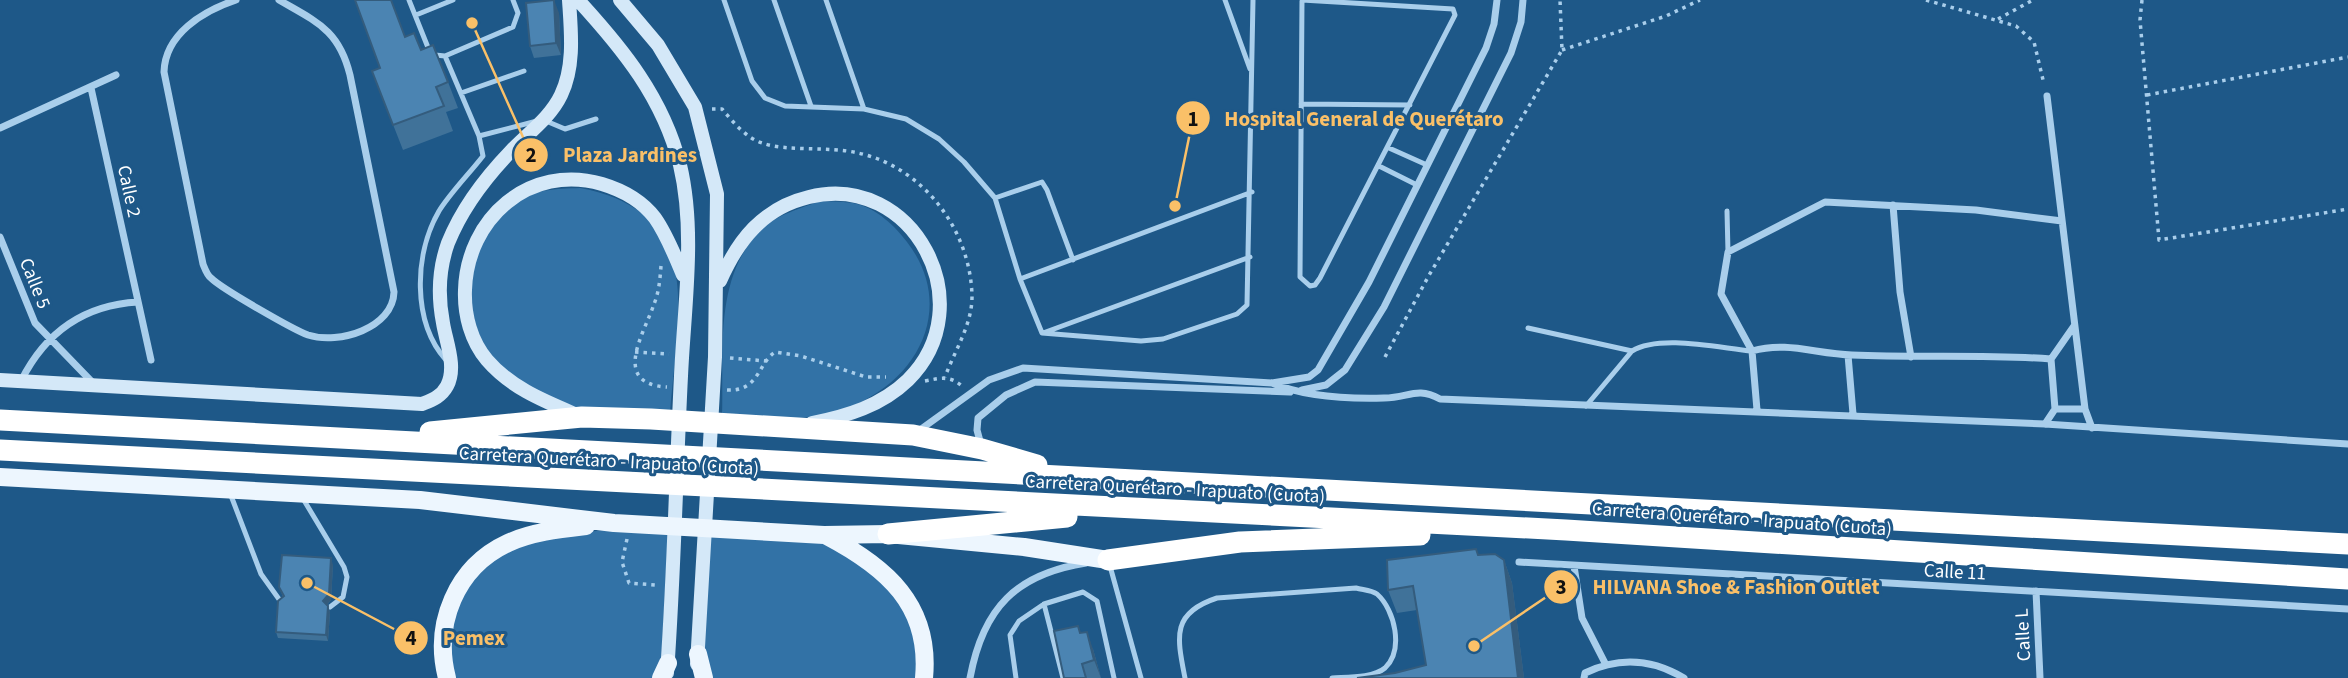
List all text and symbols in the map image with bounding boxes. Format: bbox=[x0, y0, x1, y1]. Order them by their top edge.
callout: Hospital General de Querétaro bbox=[1176, 97, 1518, 139]
text: 1 bbox=[1187, 104, 1199, 134]
text: Hospital General de Querétaro bbox=[1224, 104, 1504, 134]
callout: Plaza Jardines bbox=[514, 134, 711, 176]
text: 2 bbox=[525, 140, 537, 170]
text: Plaza Jardines bbox=[563, 140, 697, 170]
street label: Calle 2 bbox=[110, 163, 147, 220]
street label: Calle 5 bbox=[12, 254, 57, 313]
street label: Carretera Querétaro - Irapuato (Cuota) bbox=[458, 440, 760, 483]
street label: Carretera Querétaro - Irapuato (Cuota) bbox=[1024, 468, 1326, 511]
street label: Carretera Querétaro - Irapuato (Cuota) bbox=[1591, 496, 1893, 543]
street label: Calle 11 bbox=[1923, 557, 1987, 588]
callout: HILVANA Shoe & Fashion Outlet bbox=[1544, 566, 1894, 608]
text: 3 bbox=[1555, 572, 1567, 602]
text: HILVANA Shoe & Fashion Outlet bbox=[1592, 572, 1880, 602]
street label: Calle L bbox=[2009, 608, 2038, 662]
callout: Pemex bbox=[393, 617, 519, 659]
text: 4 bbox=[405, 623, 417, 653]
text: Pemex bbox=[443, 623, 505, 653]

